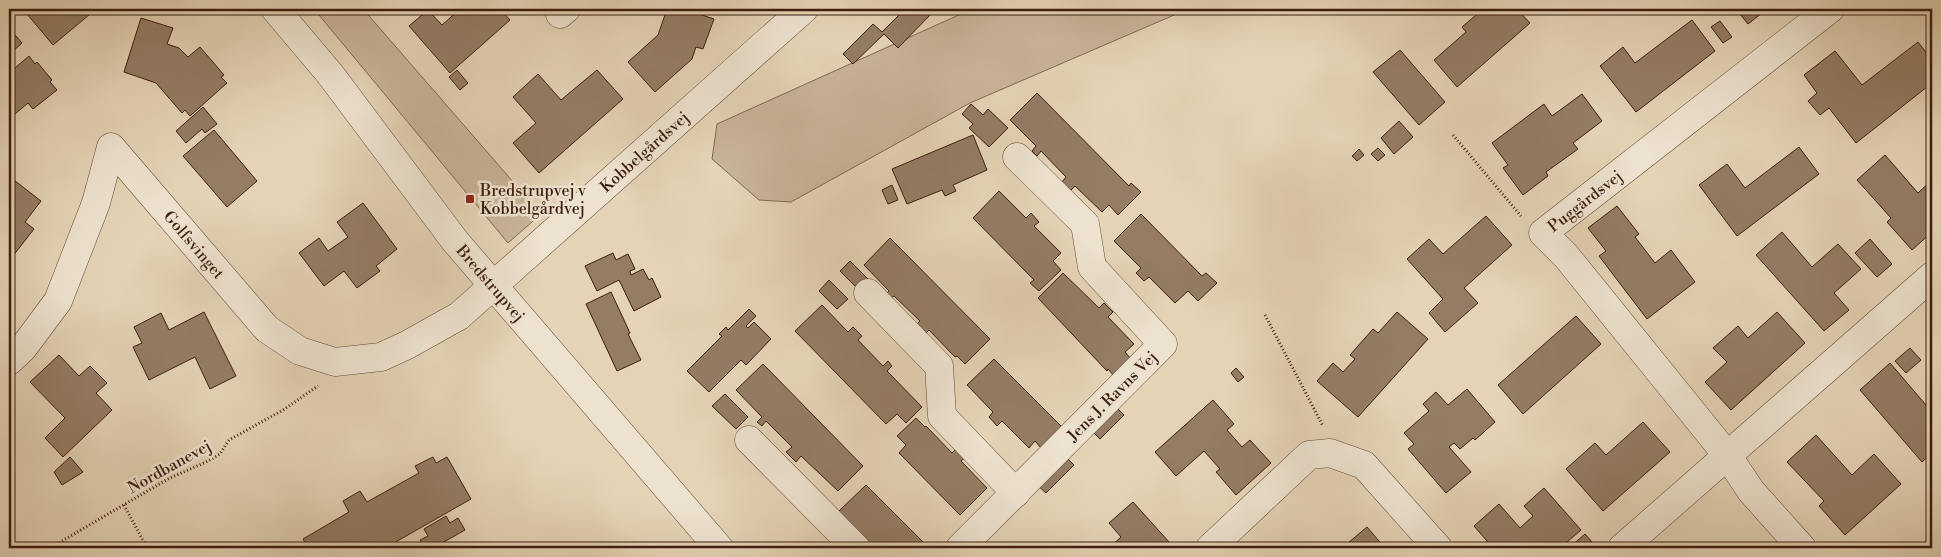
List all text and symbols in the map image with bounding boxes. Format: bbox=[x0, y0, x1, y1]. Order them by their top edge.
street label: Kobbelgårdsvej bbox=[596, 107, 693, 197]
street label: Puggårdsvej bbox=[1544, 166, 1627, 237]
place label: Bredstrupvej v Kobbelgårdvej bbox=[479, 181, 587, 219]
marker: Bredstrupvej v Kobbelgårdvej bbox=[464, 193, 476, 205]
street label: Golfsvinget bbox=[159, 207, 229, 283]
street label: Bredstrupvej bbox=[451, 240, 529, 326]
street label: Jens J. Ravns Vej bbox=[1062, 347, 1162, 446]
street label: Nordbanevej bbox=[124, 436, 215, 498]

